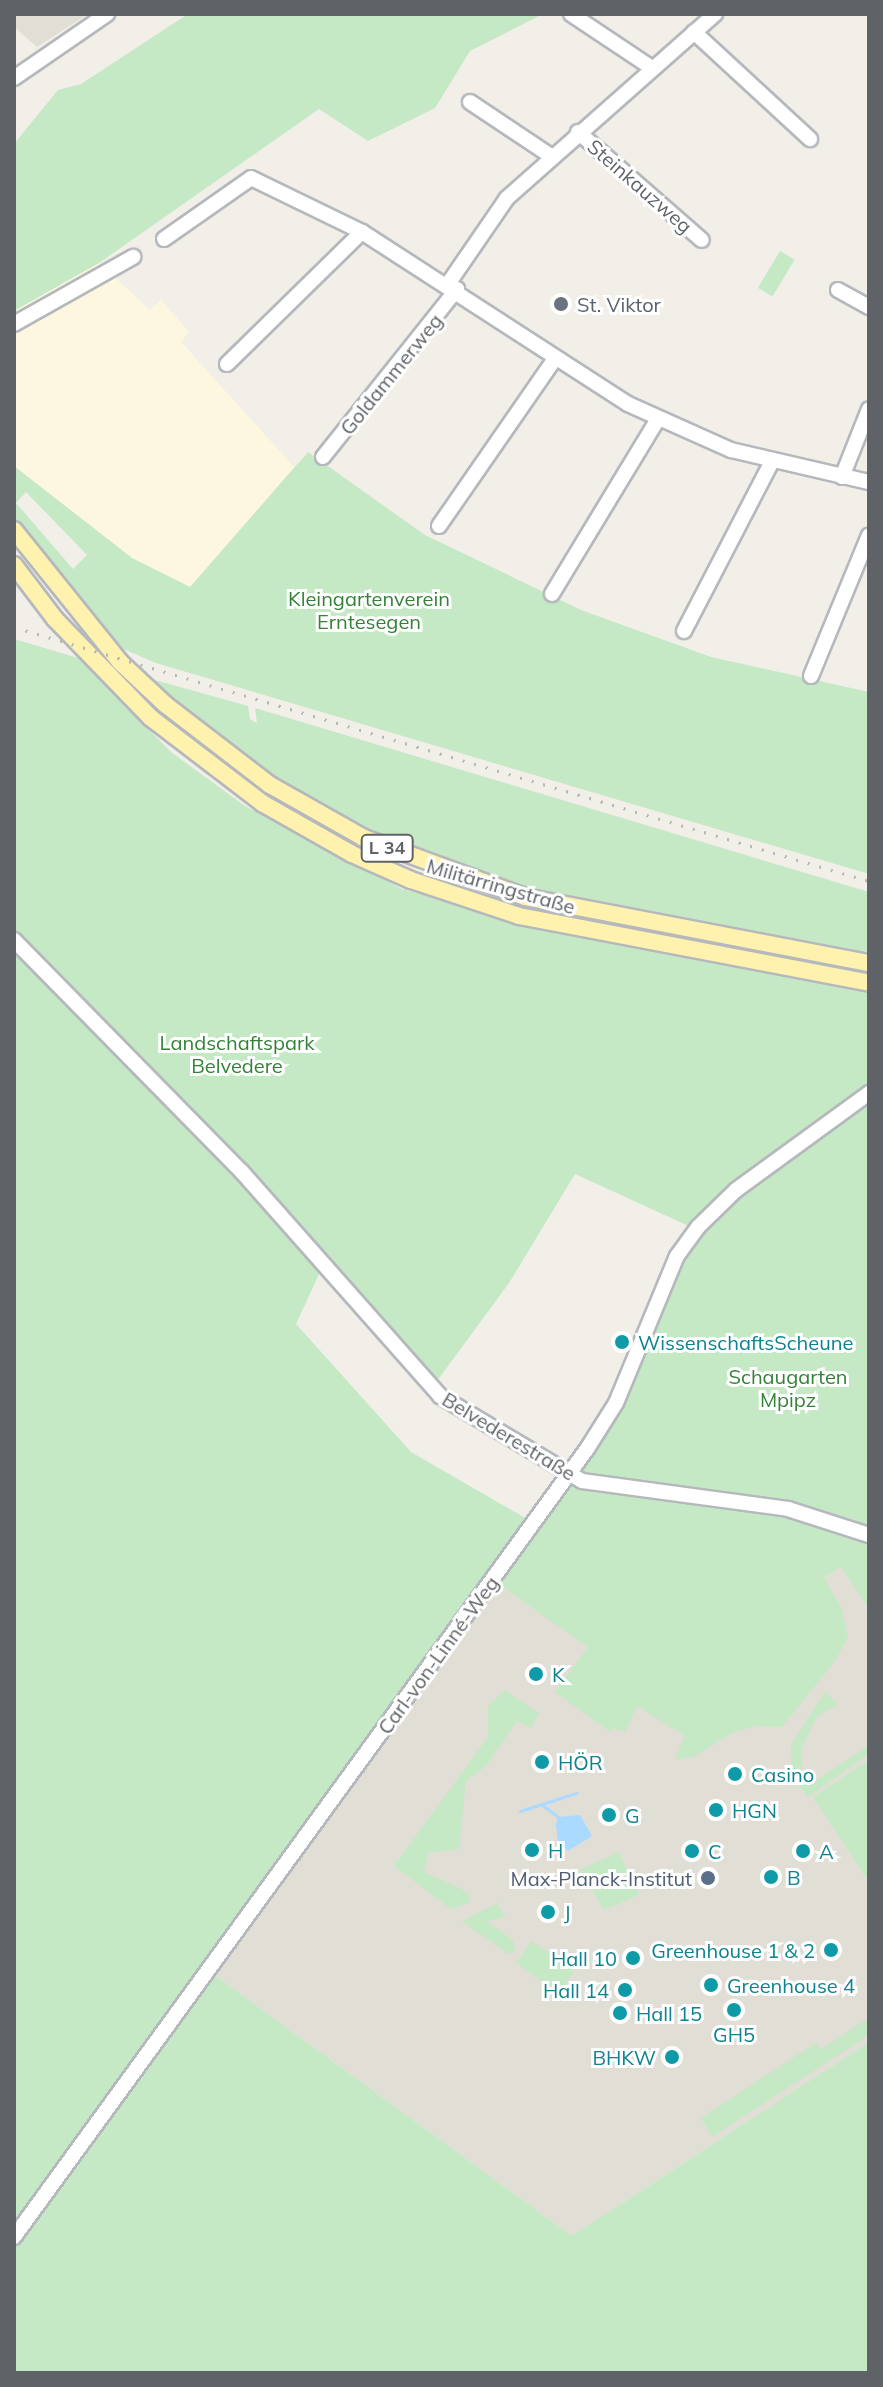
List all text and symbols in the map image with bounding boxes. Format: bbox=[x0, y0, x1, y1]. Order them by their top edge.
street label: Steinkauzweg bbox=[583, 134, 697, 238]
place label: St. Viktor bbox=[577, 292, 661, 316]
marker: St. Viktor bbox=[552, 295, 570, 313]
street label: Goldammerweg bbox=[335, 309, 447, 439]
park label: Kleingartenverein Erntesegen bbox=[288, 586, 450, 633]
road number: L 34 bbox=[359, 834, 415, 862]
street label: Militärringstraße bbox=[424, 853, 578, 919]
park label: Landschaftspark Belvedere bbox=[160, 1031, 314, 1078]
place label: WissenschaftsScheune bbox=[638, 1330, 853, 1354]
marker: WissenschaftsScheune bbox=[613, 1333, 631, 1351]
park label: Schaugarten Mpipz bbox=[729, 1365, 847, 1412]
street label: Belvederestraße bbox=[438, 1387, 580, 1485]
street label: Carl-von-Linné-Weg bbox=[373, 1571, 503, 1739]
place label: K bbox=[552, 1662, 565, 1686]
marker: K bbox=[527, 1665, 545, 1683]
place label: HÖR bbox=[558, 1750, 603, 1774]
marker: HÖR bbox=[533, 1753, 551, 1771]
place label: Casino bbox=[751, 1762, 814, 1786]
marker: Casino bbox=[726, 1765, 744, 1783]
place label: HGN bbox=[732, 1798, 777, 1822]
marker: HGN bbox=[707, 1801, 725, 1819]
place label: G bbox=[625, 1803, 640, 1827]
marker: G bbox=[600, 1806, 618, 1824]
place label: H bbox=[548, 1838, 563, 1862]
place label: C bbox=[708, 1839, 722, 1863]
place label: A bbox=[819, 1839, 834, 1863]
marker: H bbox=[523, 1841, 541, 1859]
marker: C bbox=[683, 1842, 701, 1860]
marker: A bbox=[794, 1842, 812, 1860]
place label: B bbox=[787, 1865, 801, 1889]
place label: Max-Planck-Institut bbox=[510, 1866, 692, 1890]
marker: B bbox=[762, 1868, 780, 1886]
marker: Max-Planck-Institut bbox=[699, 1869, 717, 1887]
place label: J bbox=[564, 1900, 571, 1924]
marker: J bbox=[539, 1903, 557, 1921]
place label: Greenhouse 1 & 2 bbox=[651, 1938, 815, 1962]
marker: Greenhouse 1 & 2 bbox=[822, 1941, 840, 1959]
place label: Hall 10 bbox=[551, 1946, 617, 1970]
marker: Hall 10 bbox=[624, 1949, 642, 1967]
place label: Greenhouse 4 bbox=[727, 1973, 855, 1997]
marker: Greenhouse 4 bbox=[702, 1976, 720, 1994]
place label: Hall 14 bbox=[543, 1978, 609, 2002]
marker: Hall 14 bbox=[616, 1981, 634, 1999]
place label: Hall 15 bbox=[636, 2001, 702, 2025]
marker: GH5 bbox=[725, 2001, 743, 2019]
marker: Hall 15 bbox=[611, 2004, 629, 2022]
place label: GH5 bbox=[713, 2022, 755, 2046]
place label: BHKW bbox=[592, 2045, 656, 2069]
marker: BHKW bbox=[663, 2048, 681, 2066]

